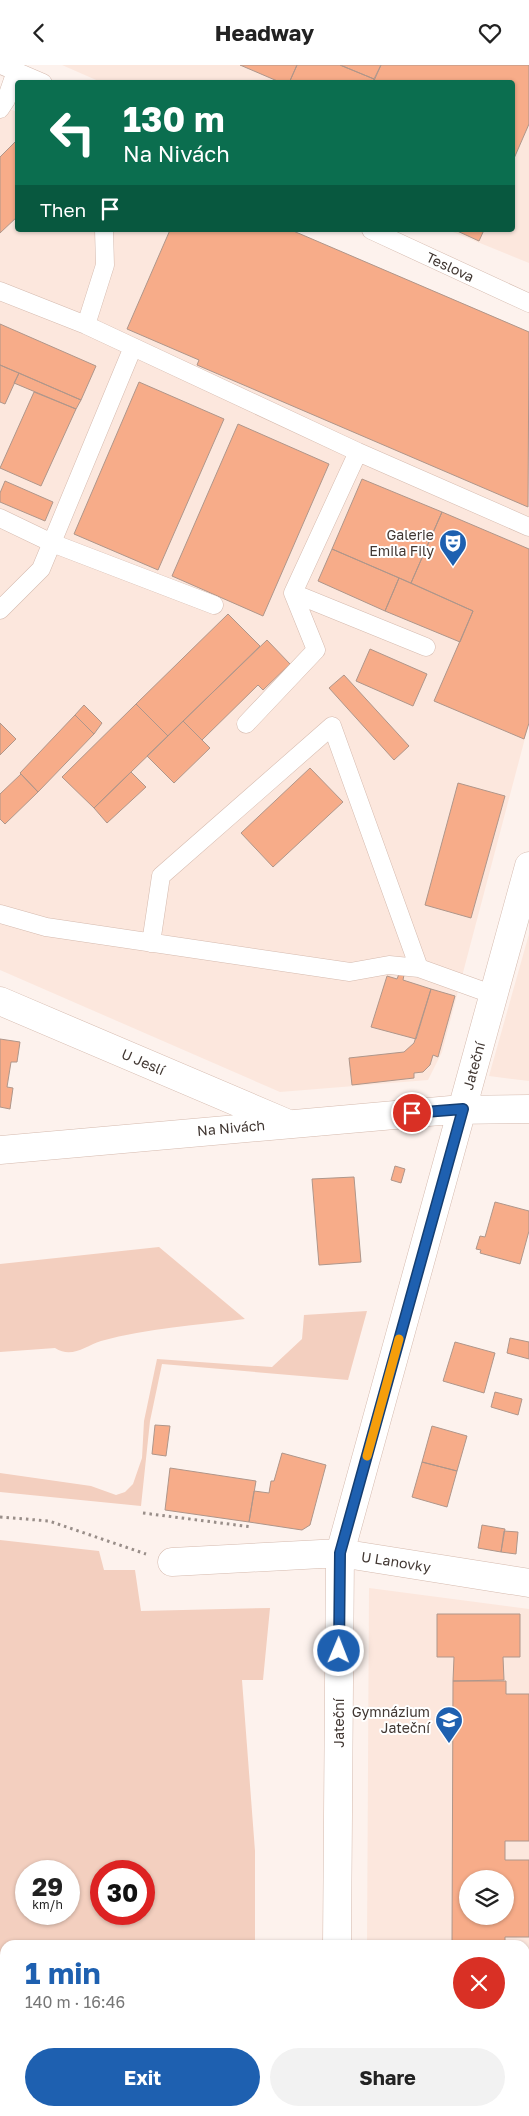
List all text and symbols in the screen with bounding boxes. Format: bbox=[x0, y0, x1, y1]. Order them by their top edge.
icon: back bbox=[25, 19, 53, 47]
text: Headway bbox=[215, 19, 314, 46]
icon: heart bbox=[476, 19, 504, 47]
text: 130 m bbox=[123, 98, 225, 140]
icon: left bbox=[40, 100, 105, 165]
text: Na Nivách bbox=[123, 140, 230, 167]
icon: arrive bbox=[96, 195, 124, 223]
text: Then bbox=[40, 198, 86, 221]
street label: Teslova bbox=[424, 248, 477, 285]
place label: Galerie Emila Fily bbox=[369, 526, 434, 559]
theatre icon: Galerie Emila Fily bbox=[438, 528, 468, 567]
street label: Jateční bbox=[459, 1039, 488, 1092]
street label: U Jeslí bbox=[119, 1045, 168, 1079]
pin bbox=[391, 1092, 433, 1134]
icon: arrive bbox=[398, 1099, 426, 1127]
street label: Na Nivách bbox=[196, 1116, 266, 1139]
street label: U Lanovky bbox=[360, 1548, 432, 1575]
position arrow bbox=[312, 1624, 364, 1676]
street label: Jateční bbox=[330, 1697, 347, 1748]
place label: Gymnázium Jateční bbox=[352, 1703, 431, 1736]
school or university icon: Gymnázium Jateční bbox=[434, 1705, 464, 1744]
speed limit sign: 30 bbox=[90, 1860, 155, 1925]
map controls bbox=[459, 1870, 514, 1925]
button: layers bbox=[459, 1870, 514, 1925]
text: 29 bbox=[32, 1871, 63, 1902]
text: km/h bbox=[32, 1897, 63, 1912]
text: 1 min bbox=[25, 1955, 101, 1991]
button: close bbox=[453, 1957, 505, 2009]
text: 140 m · 16:46 bbox=[25, 1992, 125, 2012]
button: Exit bbox=[25, 2048, 260, 2106]
button: Share bbox=[270, 2048, 505, 2106]

